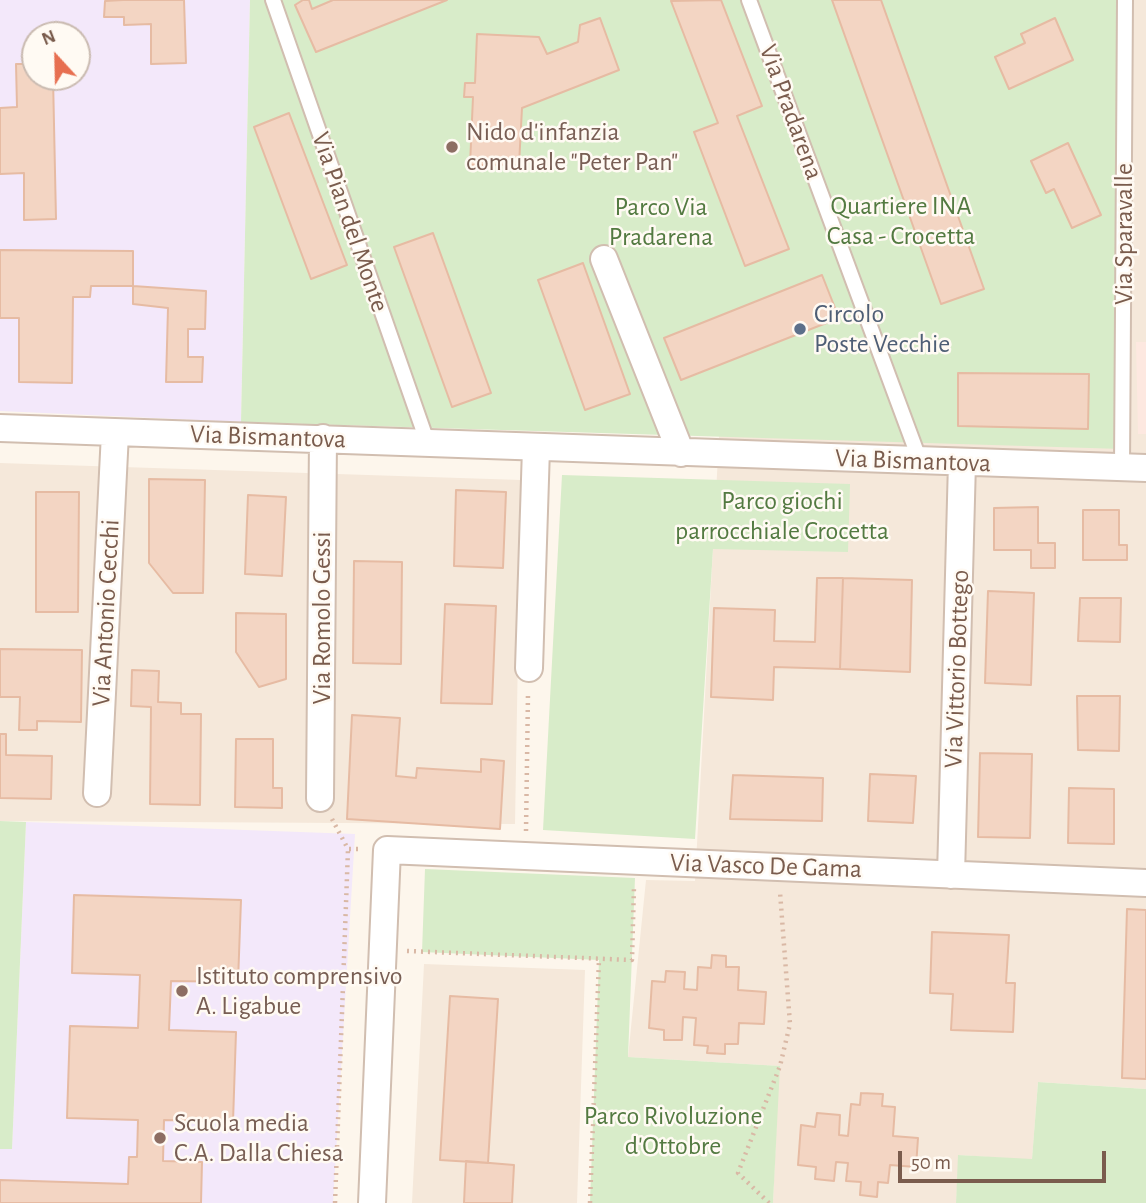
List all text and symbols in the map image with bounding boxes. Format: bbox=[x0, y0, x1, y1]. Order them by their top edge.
north arrow bbox=[21, 21, 91, 91]
text: N bbox=[39, 27, 58, 49]
street label: Via Pradarena bbox=[752, 40, 830, 184]
place label: Nido d'infanzia comunale "Peter Pan" bbox=[466, 116, 678, 178]
street label: Via Pian del Monte bbox=[305, 128, 395, 316]
marker: Nido d'infanzia comunale "Peter Pan" bbox=[444, 139, 460, 155]
street label: Via Sparavalle bbox=[1108, 163, 1140, 305]
park label: Quartiere INA Casa - Crocetta bbox=[827, 190, 975, 252]
park label: Parco Via Pradarena bbox=[609, 191, 713, 252]
place label: Circolo Poste Vecchie bbox=[814, 298, 950, 360]
marker: Circolo Poste Vecchie bbox=[792, 321, 808, 337]
street label: Via Bismantova bbox=[189, 419, 347, 455]
street label: Via Bismantova bbox=[834, 443, 992, 479]
park label: Parco giochi parrocchiale Crocetta bbox=[675, 485, 889, 546]
street label: Via Antonio Cecchi bbox=[86, 519, 126, 707]
street label: Via Romolo Gessi bbox=[306, 532, 338, 704]
street label: Via Vittorio Bottego bbox=[938, 569, 976, 769]
street label: Via Vasco De Gama bbox=[669, 847, 863, 885]
place label: Istituto comprensivo A. Ligabue bbox=[196, 960, 403, 1021]
marker: Istituto comprensivo A. Ligabue bbox=[174, 983, 190, 999]
park label: Parco Rivoluzione d'Ottobre bbox=[584, 1100, 762, 1162]
place label: Scuola media C.A. Dalla Chiesa bbox=[174, 1107, 344, 1168]
marker: Scuola media C.A. Dalla Chiesa bbox=[152, 1130, 168, 1146]
scale bar bbox=[901, 1136, 1109, 1180]
text: 50 m bbox=[911, 1152, 951, 1173]

